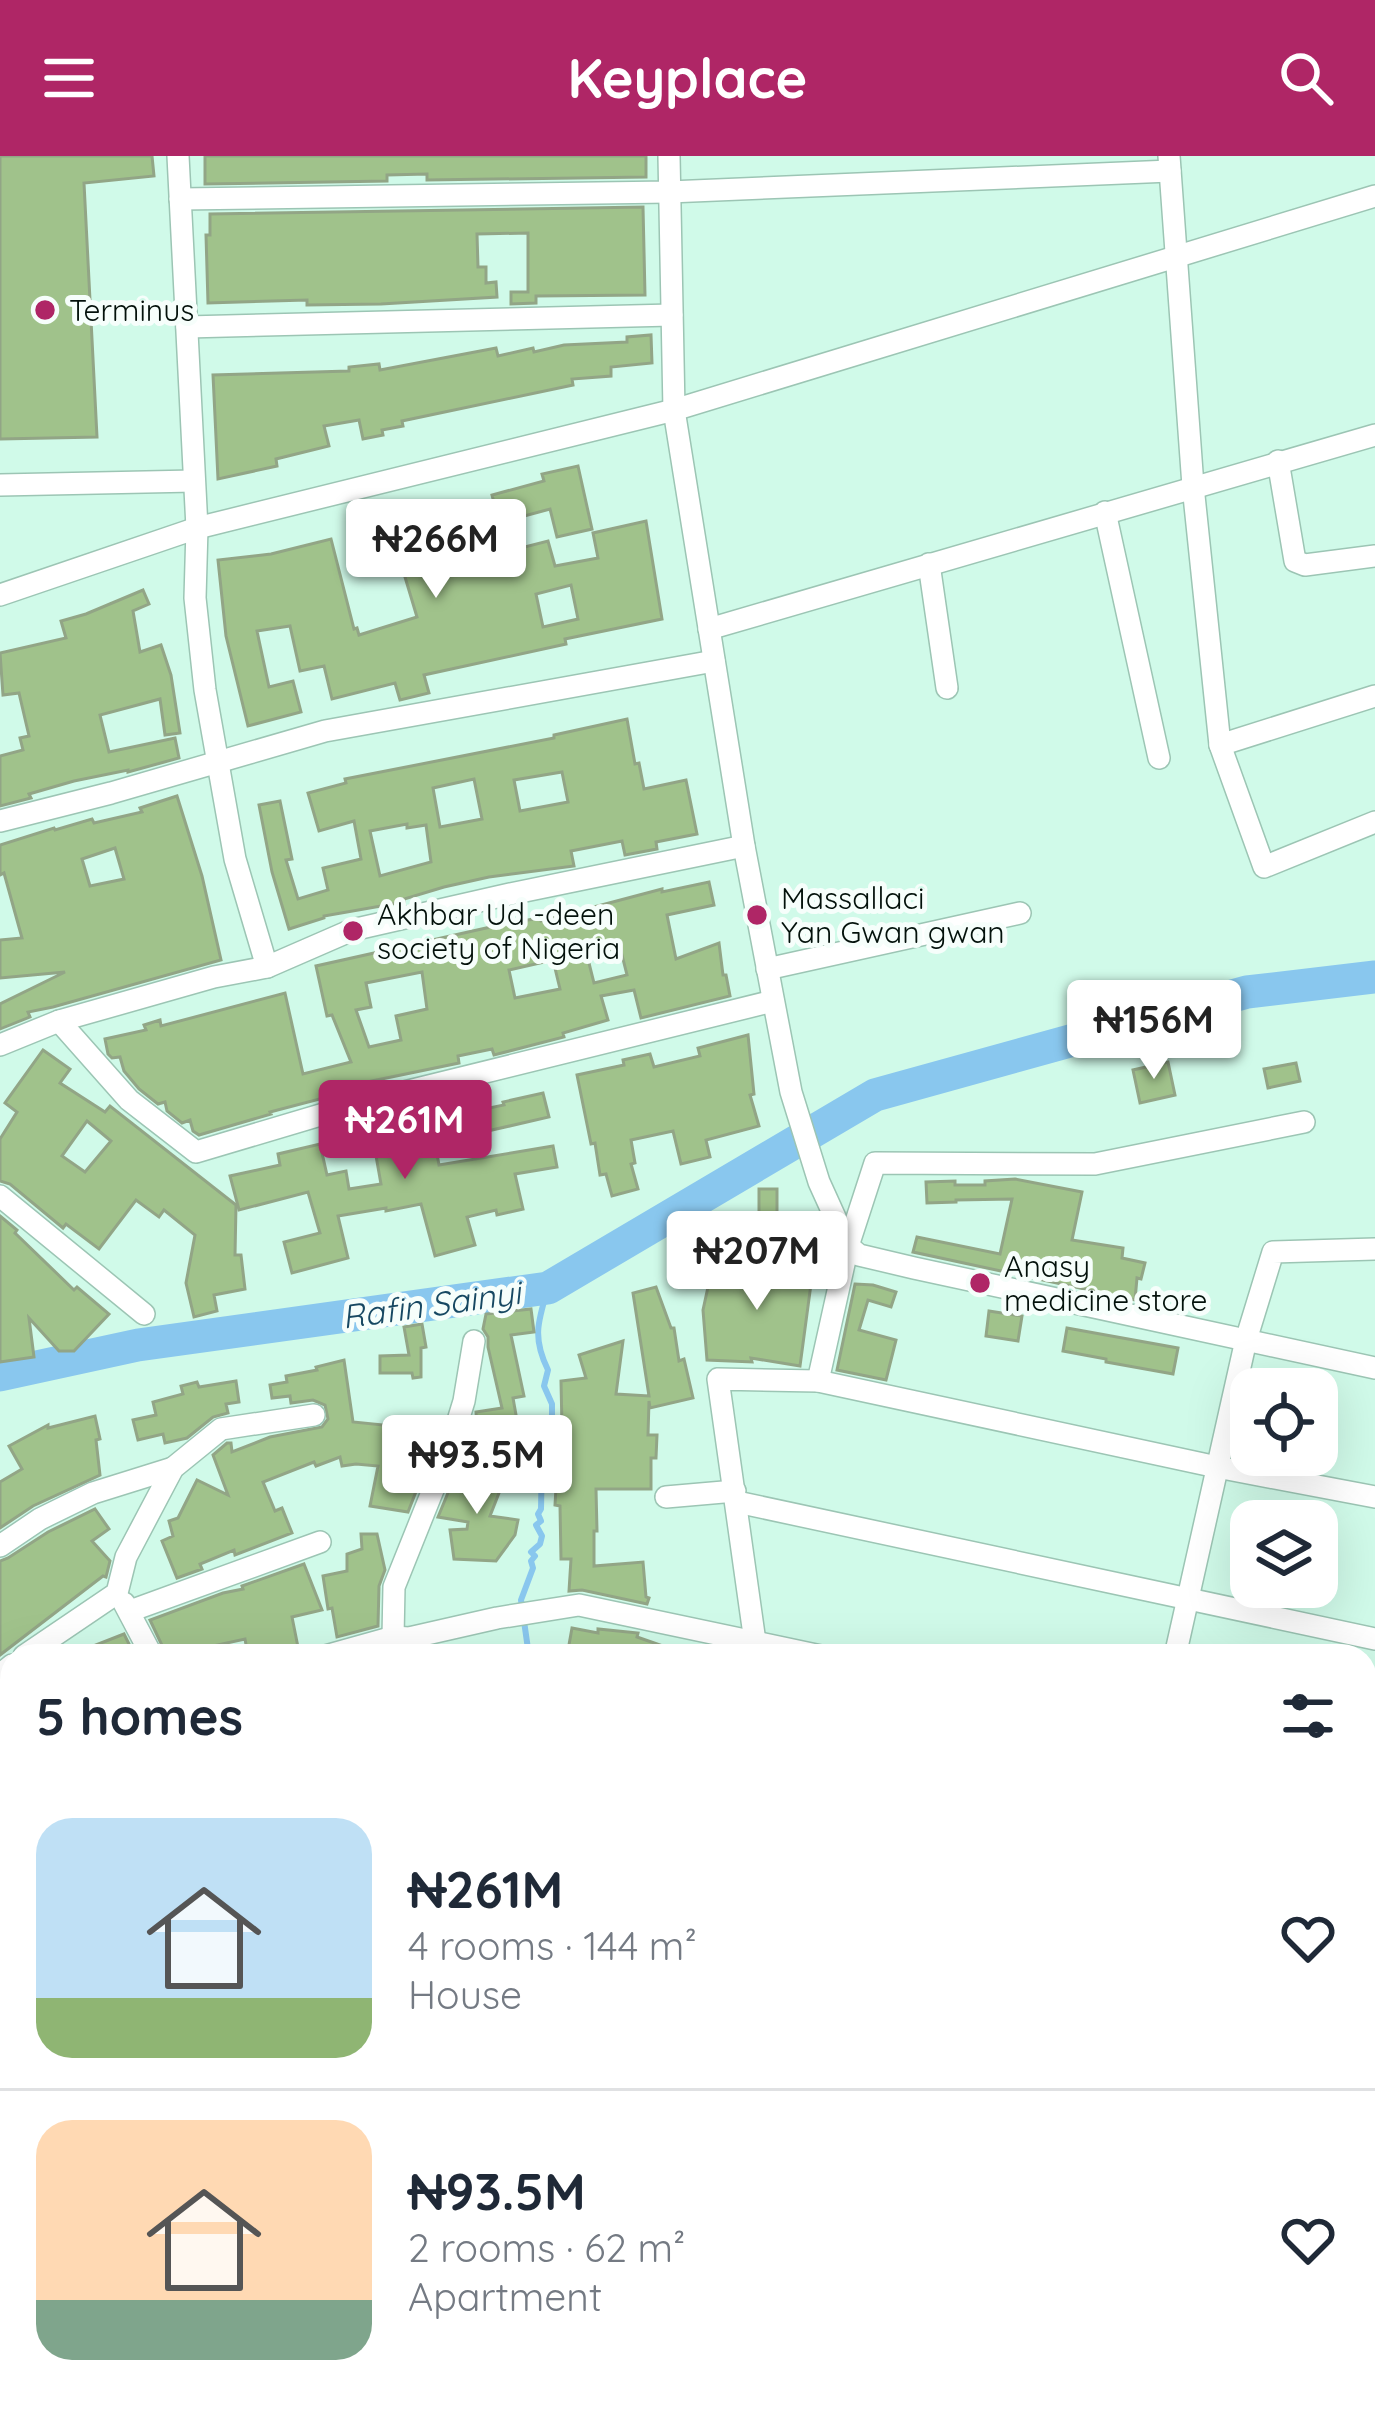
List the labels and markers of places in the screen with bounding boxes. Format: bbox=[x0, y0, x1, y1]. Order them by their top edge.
place label: Terminus bbox=[69, 291, 194, 329]
marker: Terminus bbox=[32, 297, 58, 323]
pin: ₦266M bbox=[352, 499, 520, 601]
place label: Massallaci Yan Gwan gwan bbox=[781, 879, 1005, 951]
place label: Akhbar Ud -deen society of Nigeria bbox=[377, 895, 620, 967]
marker: Massallaci Yan Gwan gwan bbox=[744, 902, 770, 928]
marker: Akhbar Ud -deen society of Nigeria bbox=[340, 918, 366, 944]
pin: ₦156M bbox=[1070, 980, 1238, 1082]
pin: ₦261M bbox=[321, 1080, 489, 1182]
pin: ₦207M bbox=[673, 1211, 841, 1313]
place label: Anasy medicine store bbox=[1004, 1247, 1207, 1319]
marker: Anasy medicine store bbox=[967, 1270, 993, 1296]
pin: ₦93.5M bbox=[379, 1415, 575, 1517]

